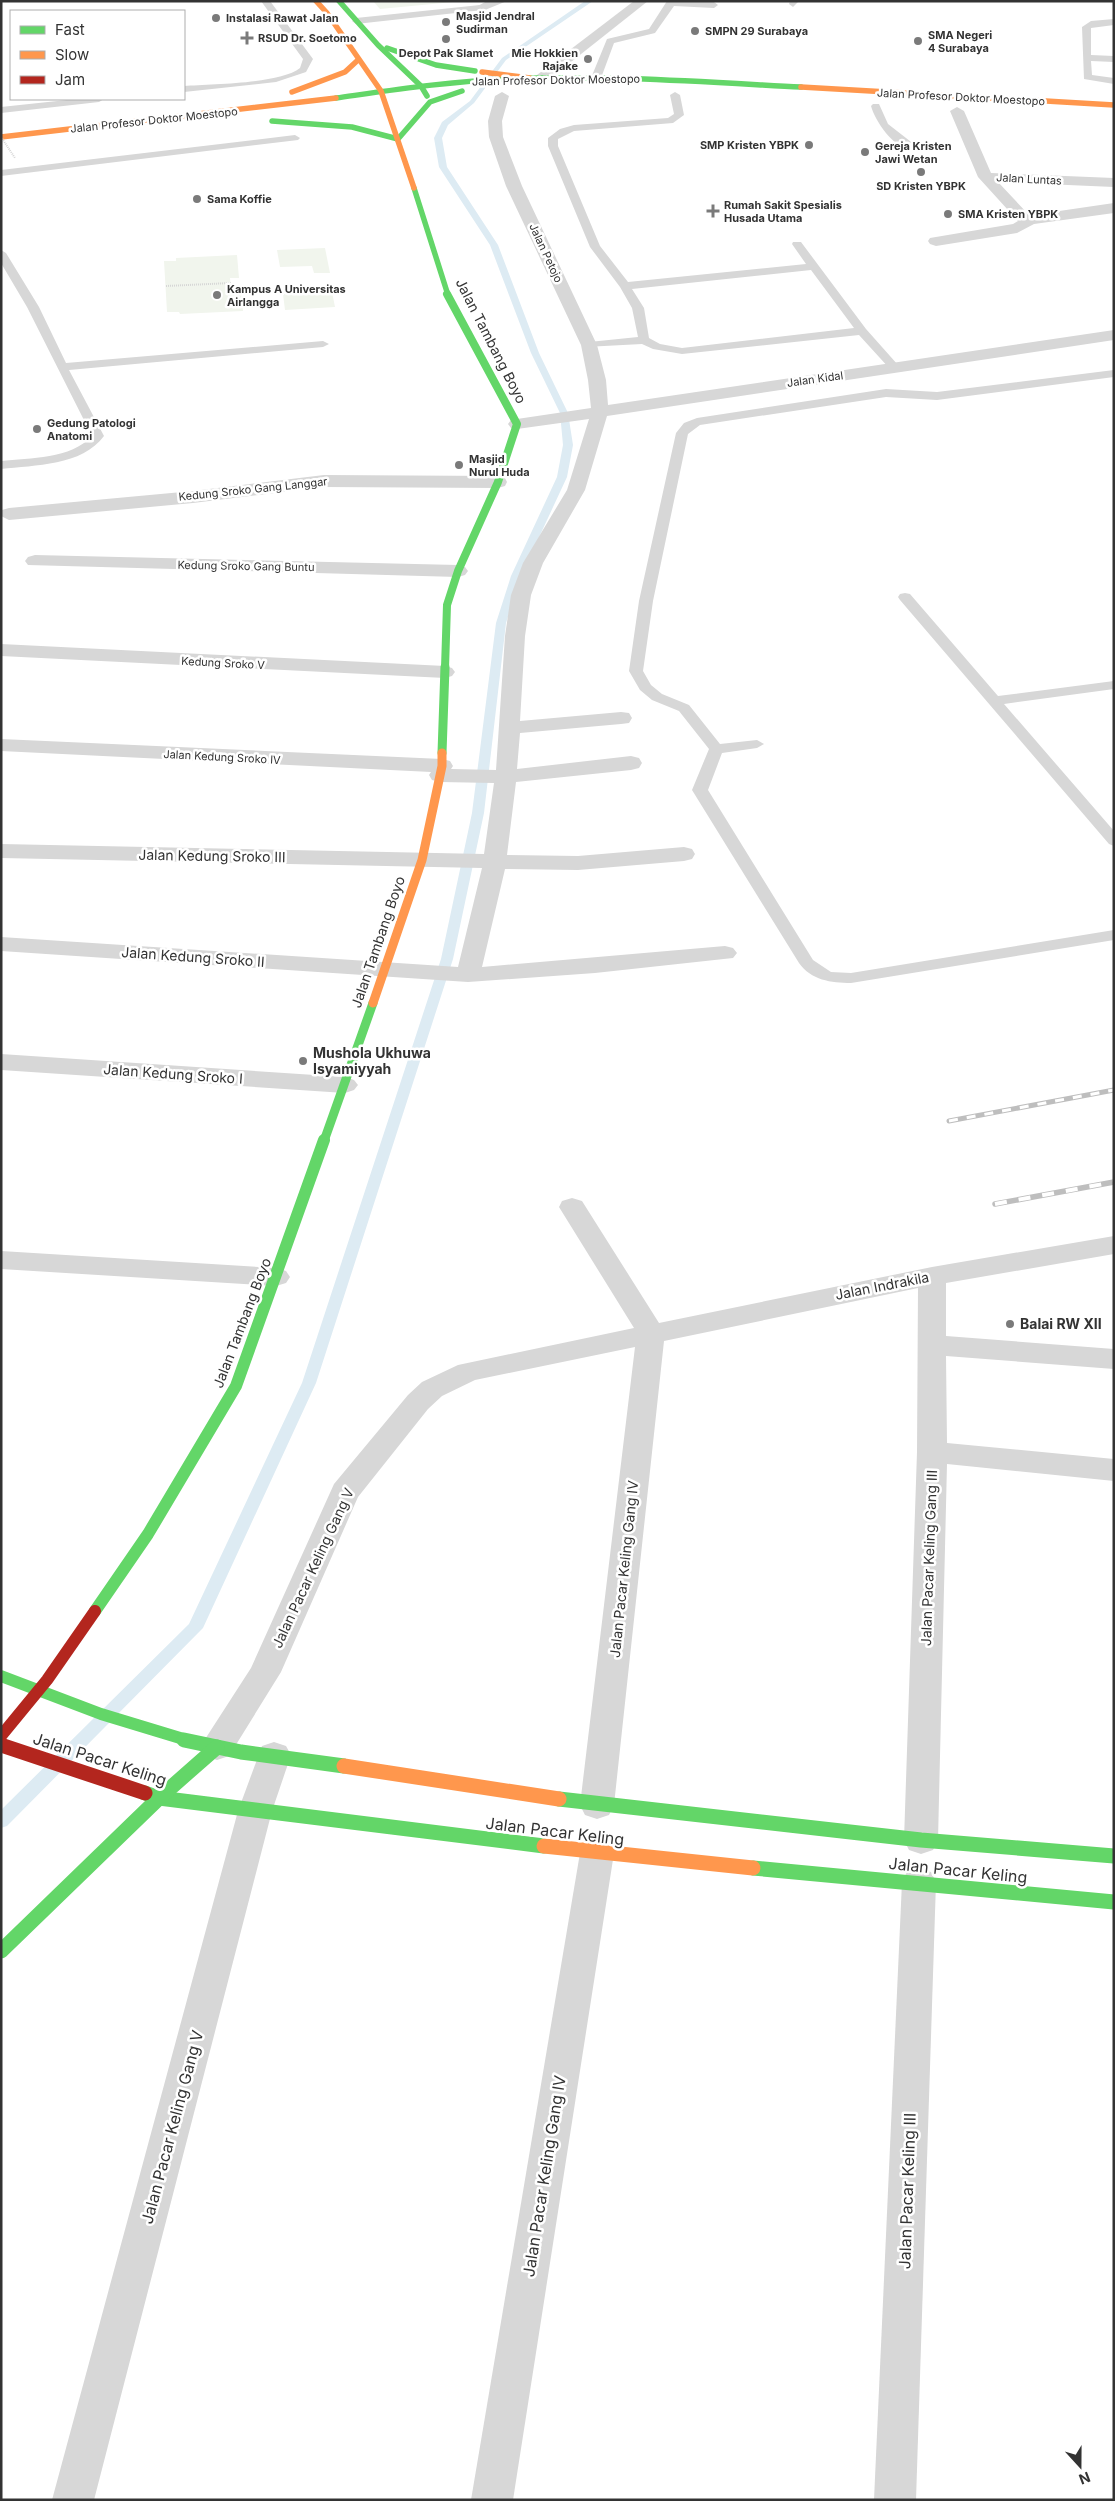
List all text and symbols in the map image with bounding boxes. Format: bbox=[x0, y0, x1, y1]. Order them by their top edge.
place label: Masjid Jendral Sudirman bbox=[456, 9, 535, 36]
legend bbox=[10, 10, 185, 100]
place label: Instalasi Rawat Jalan bbox=[226, 11, 339, 25]
marker: Instalasi Rawat Jalan bbox=[210, 12, 222, 24]
marker: Masjid Jendral Sudirman bbox=[440, 16, 452, 28]
text: Fast bbox=[55, 20, 85, 39]
place label: SMPN 29 Surabaya bbox=[705, 24, 808, 38]
marker: SMPN 29 Surabaya bbox=[689, 25, 701, 37]
place label: SMA Negeri 4 Surabaya bbox=[928, 28, 992, 55]
marker: RSUD Dr. Soetomo bbox=[240, 31, 254, 45]
place label: RSUD Dr. Soetomo bbox=[258, 31, 357, 45]
marker: Depot Pak Slamet bbox=[440, 33, 452, 45]
marker: SMA Negeri 4 Surabaya bbox=[912, 35, 924, 47]
text: Slow bbox=[55, 45, 89, 64]
place label: Depot Pak Slamet bbox=[399, 46, 493, 60]
place label: Mie Hokkien Rajake bbox=[512, 46, 578, 73]
marker: Mie Hokkien Rajake bbox=[582, 53, 594, 65]
text: Jam bbox=[55, 70, 85, 89]
street label: Jalan Profesor Doktor Moestopo bbox=[472, 72, 641, 88]
street label: Jalan Profesor Doktor Moestopo bbox=[877, 86, 1046, 108]
street label: Jalan Profesor Doktor Moestopo bbox=[70, 104, 239, 136]
place label: SMP Kristen YBPK bbox=[700, 138, 799, 152]
marker: SMP Kristen YBPK bbox=[803, 139, 815, 151]
place label: Gereja Kristen Jawi Wetan bbox=[875, 139, 952, 166]
marker: Gereja Kristen Jawi Wetan bbox=[859, 146, 871, 158]
marker: SD Kristen YBPK bbox=[915, 166, 927, 178]
street label: Jalan Luntas bbox=[996, 170, 1062, 188]
place label: SD Kristen YBPK bbox=[876, 179, 966, 193]
place label: Sama Koffie bbox=[207, 192, 272, 206]
marker: Sama Koffie bbox=[191, 193, 203, 205]
place label: Rumah Sakit Spesialis Husada Utama bbox=[724, 198, 842, 225]
marker: Rumah Sakit Spesialis Husada Utama bbox=[706, 204, 720, 218]
place label: SMA Kristen YBPK bbox=[958, 207, 1058, 221]
marker: SMA Kristen YBPK bbox=[942, 208, 954, 220]
street label: Jalan Petojo bbox=[526, 221, 566, 285]
street label: Jalan Tambang Boyo bbox=[453, 275, 530, 406]
place label: Kampus A Universitas Airlangga bbox=[227, 282, 346, 309]
marker: Kampus A Universitas Airlangga bbox=[211, 289, 223, 301]
street label: Jalan Kidal bbox=[786, 368, 844, 390]
place label: Gedung Patologi Anatomi bbox=[47, 416, 136, 443]
marker: Gedung Patologi Anatomi bbox=[31, 423, 43, 435]
place label: Masjid Nurul Huda bbox=[469, 452, 530, 479]
marker: Masjid Nurul Huda bbox=[453, 459, 465, 471]
street label: Kedung Sroko Gang Langgar bbox=[178, 474, 328, 504]
street label: Kedung Sroko Gang Buntu bbox=[177, 558, 315, 574]
street label: Kedung Sroko V bbox=[181, 654, 266, 672]
street label: Jalan Kedung Sroko IV bbox=[163, 747, 281, 767]
street label: Jalan Kedung Sroko III bbox=[138, 846, 286, 865]
street label: Jalan Tambang Boyo bbox=[347, 874, 408, 1010]
street label: Jalan Kedung Sroko II bbox=[121, 943, 265, 970]
place label: Mushola Ukhuwa Isyamiyyah bbox=[313, 1044, 431, 1077]
marker: Mushola Ukhuwa Isyamiyyah bbox=[297, 1055, 309, 1067]
street label: Jalan Kedung Sroko I bbox=[103, 1060, 243, 1087]
street label: Jalan Tambang Boyo bbox=[209, 1255, 274, 1390]
street label: Jalan Indrakila bbox=[833, 1268, 930, 1303]
place label: Balai RW XII bbox=[1020, 1315, 1102, 1332]
marker: Balai RW XII bbox=[1004, 1318, 1016, 1330]
street label: Jalan Pacar Keling Gang III bbox=[917, 1470, 940, 1646]
street label: Jalan Pacar Keling Gang IV bbox=[606, 1479, 641, 1659]
street label: Jalan Pacar Keling Gang V bbox=[268, 1485, 357, 1651]
street label: Jalan Pacar Keling bbox=[31, 1728, 169, 1790]
street label: Jalan Pacar Keling bbox=[485, 1813, 625, 1849]
street label: Jalan Pacar Keling bbox=[888, 1853, 1028, 1887]
street label: Jalan Pacar Keling Gang V bbox=[137, 2028, 207, 2226]
street label: Jalan Pacar Keling Gang IV bbox=[518, 2074, 570, 2278]
street label: Jalan Pacar Keling III bbox=[894, 2112, 920, 2270]
north arrow bbox=[1055, 2441, 1105, 2491]
text: N bbox=[1077, 2469, 1093, 2488]

